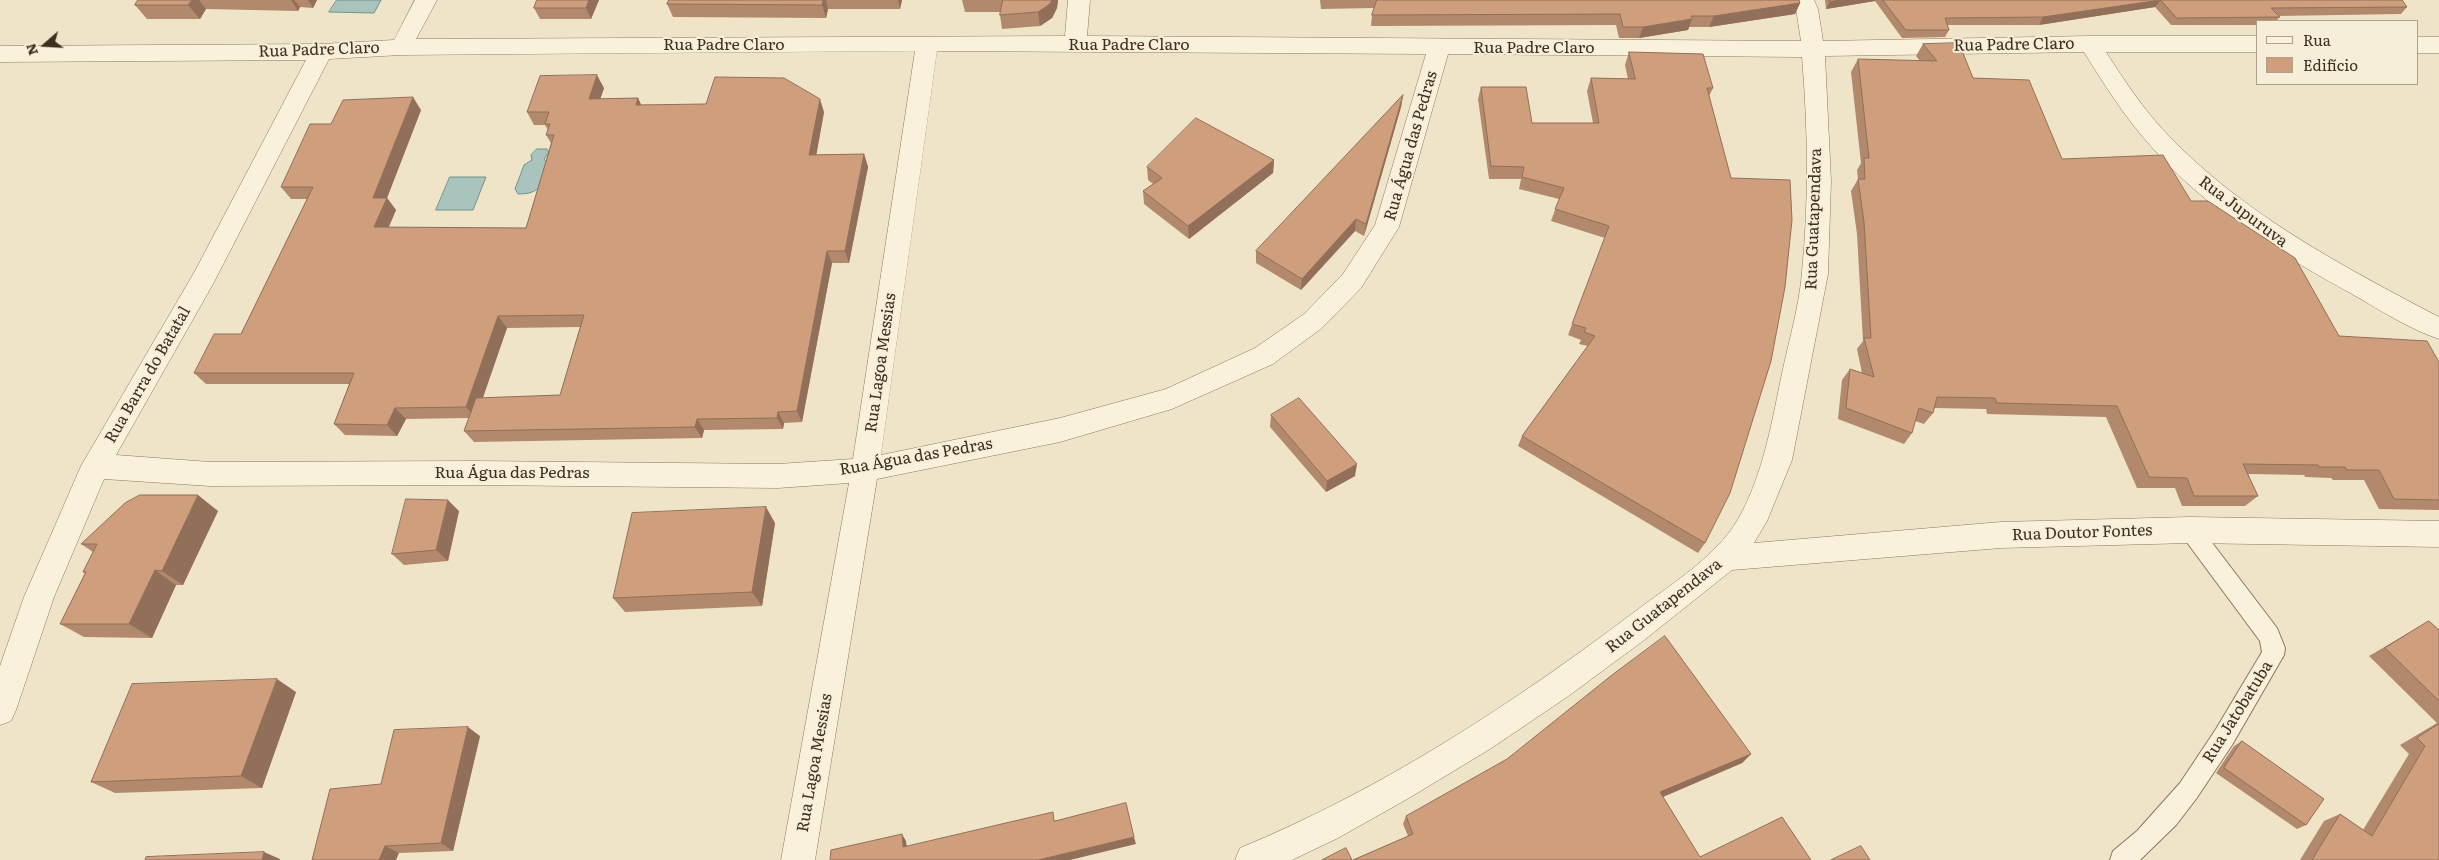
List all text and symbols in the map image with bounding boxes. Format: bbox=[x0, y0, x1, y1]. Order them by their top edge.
north arrow bbox=[20, 20, 70, 70]
legend bbox=[2256, 20, 2419, 85]
text: Rua bbox=[2303, 28, 2331, 51]
street label: Rua Padre Claro bbox=[1953, 34, 2075, 56]
street label: Rua Padre Claro bbox=[663, 35, 785, 55]
street label: Rua Padre Claro bbox=[1068, 35, 1190, 55]
street label: Rua Padre Claro bbox=[258, 38, 380, 62]
street label: Rua Padre Claro bbox=[1473, 38, 1595, 58]
text: N bbox=[19, 41, 42, 59]
text: Edifício bbox=[2303, 53, 2358, 76]
street label: Rua Água das Pedras bbox=[1380, 69, 1442, 223]
street label: Rua Guatapendava bbox=[1802, 148, 1826, 290]
street label: Rua Jupuruva bbox=[2195, 172, 2291, 252]
street label: Rua Lagoa Messias bbox=[862, 292, 900, 434]
street label: Rua Barra do Batatal bbox=[101, 303, 195, 447]
street label: Rua Água das Pedras bbox=[838, 434, 994, 480]
street label: Rua Água das Pedras bbox=[434, 463, 590, 483]
street label: Rua Doutor Fontes bbox=[2011, 521, 2153, 545]
street label: Rua Guatapendava bbox=[1602, 555, 1726, 657]
street label: Rua Jatobatuba bbox=[2199, 657, 2277, 767]
street label: Rua Lagoa Messias bbox=[793, 692, 837, 834]

